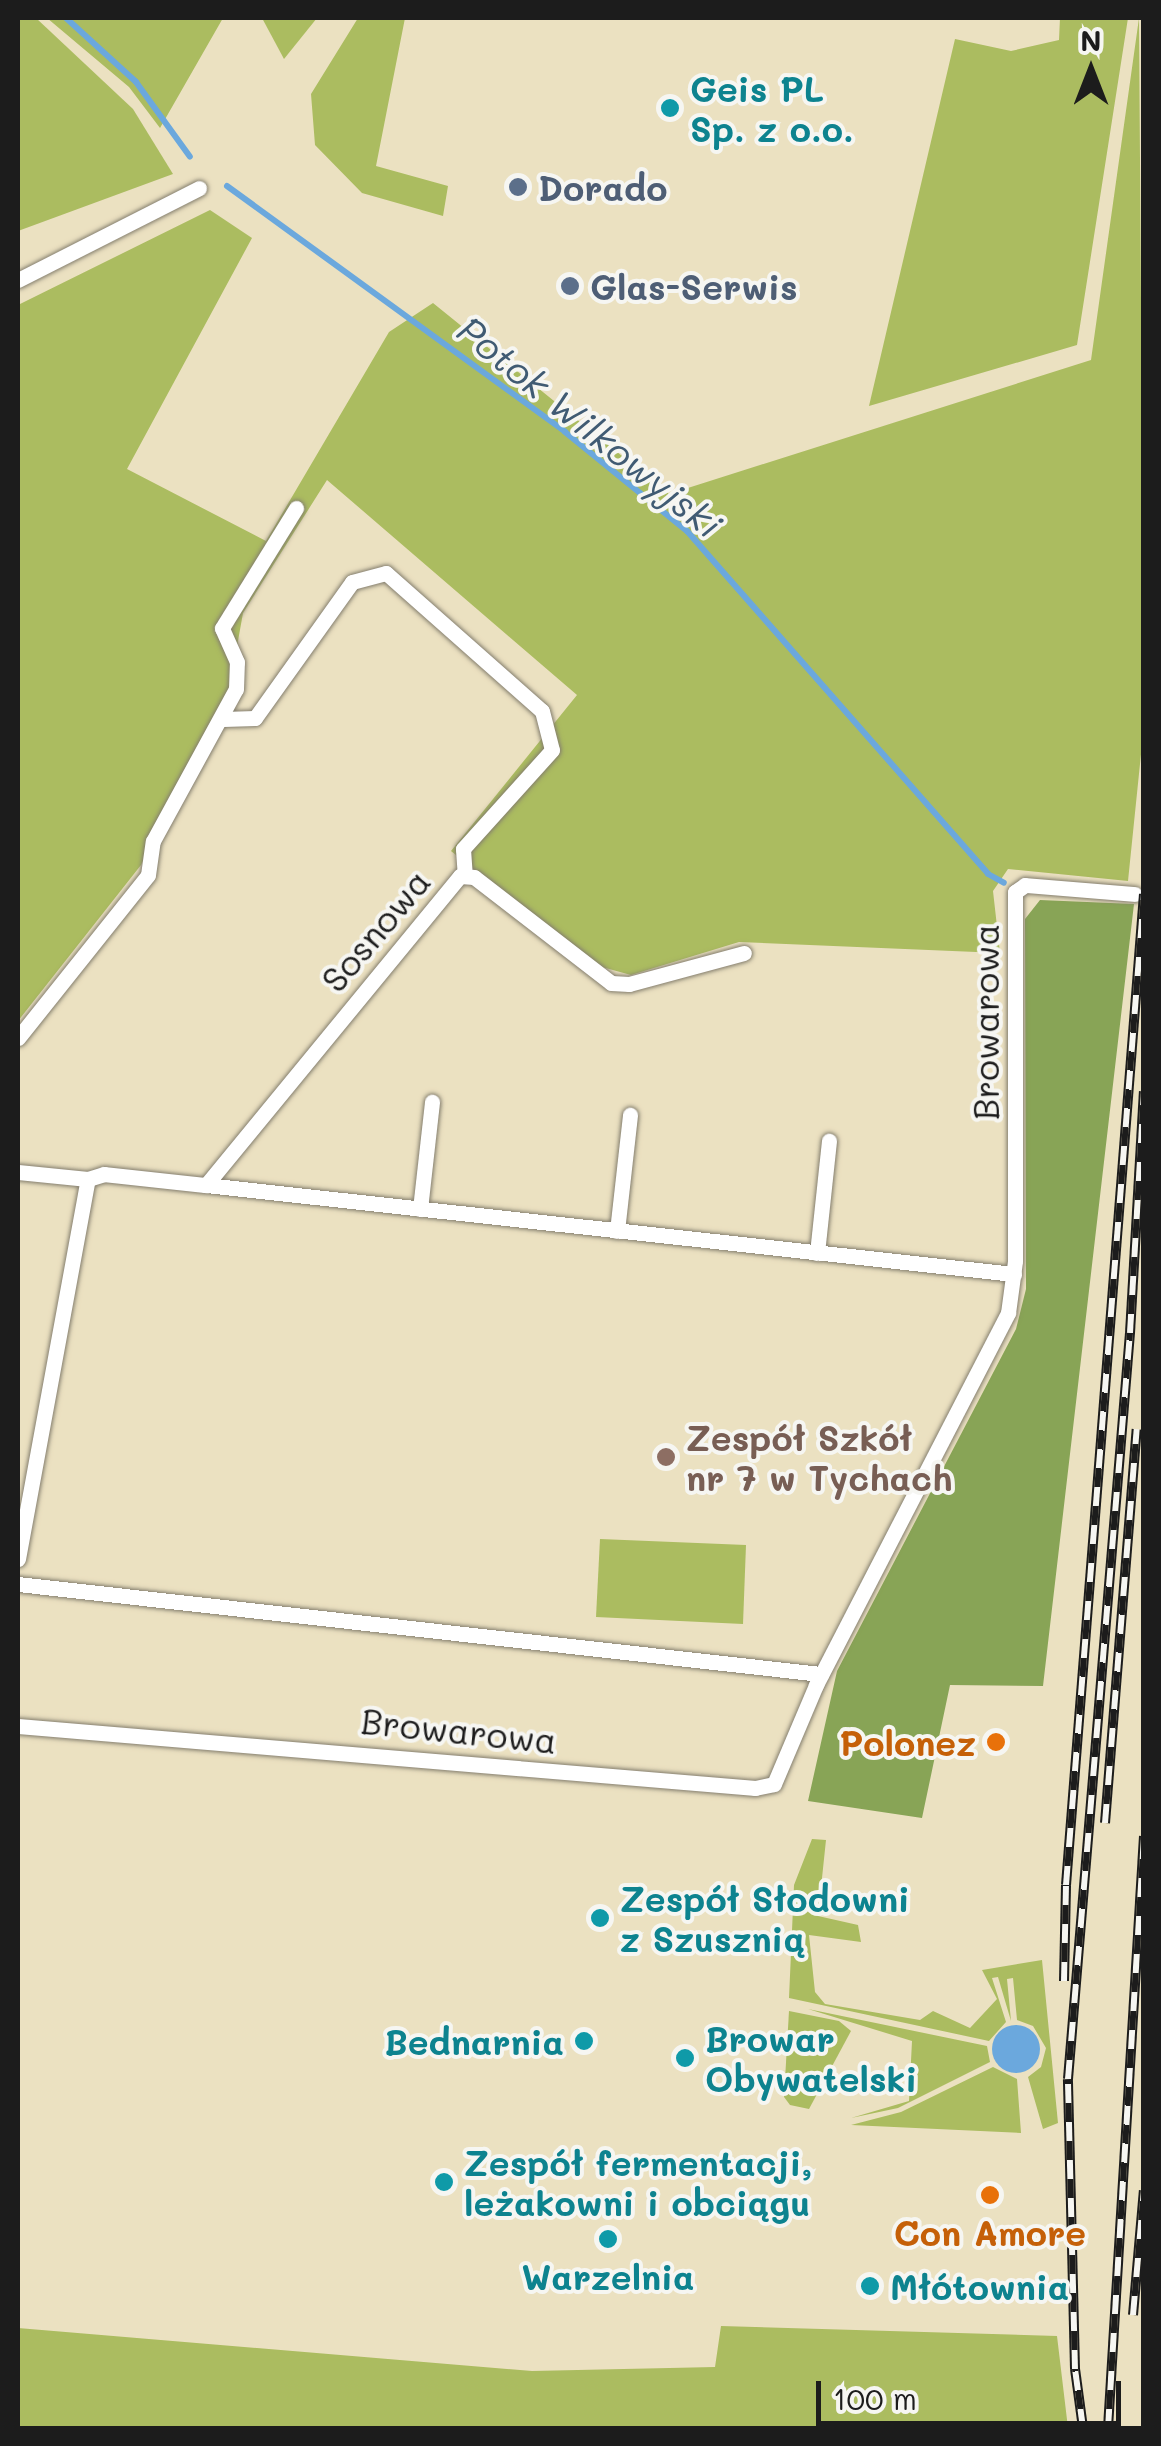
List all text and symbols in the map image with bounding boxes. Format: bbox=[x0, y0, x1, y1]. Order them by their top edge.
north arrow bbox=[1041, 20, 1141, 120]
text: N bbox=[1080, 22, 1102, 58]
place label: Geis PL Sp. z o.o. bbox=[690, 67, 854, 149]
marker: Geis PL Sp. z o.o. bbox=[659, 97, 681, 119]
place label: Dorado bbox=[538, 166, 667, 208]
marker: Dorado bbox=[507, 176, 529, 198]
place label: Glas-Serwis bbox=[590, 265, 798, 307]
marker: Glas-Serwis bbox=[559, 275, 581, 297]
water label: Potok Wilkowyjski bbox=[449, 306, 731, 548]
street label: Sosnowa bbox=[312, 860, 438, 1000]
street label: Browarowa bbox=[964, 924, 1006, 1120]
place label: Zespół Szkół nr 7 w Tychach bbox=[686, 1416, 952, 1498]
marker: Zespół Szkół nr 7 w Tychach bbox=[655, 1446, 677, 1468]
street label: Browarowa bbox=[359, 1699, 559, 1761]
place label: Polonez bbox=[839, 1721, 976, 1763]
marker: Polonez bbox=[985, 1731, 1007, 1753]
place label: Zespół Słodowni z Szusznią bbox=[620, 1877, 910, 1959]
marker: Zespół Słodowni z Szusznią bbox=[589, 1907, 611, 1929]
place label: Browar Obywatelski bbox=[705, 2017, 917, 2099]
place label: Bednarnia bbox=[384, 2020, 564, 2062]
marker: Bednarnia bbox=[573, 2030, 595, 2052]
marker: Browar Obywatelski bbox=[674, 2047, 696, 2069]
place label: Zespół fermentacji, leżakowni i obciągu bbox=[464, 2141, 812, 2223]
marker: Zespół fermentacji, leżakowni i obciągu bbox=[433, 2171, 455, 2193]
marker: Con Amore bbox=[979, 2184, 1001, 2206]
place label: Con Amore bbox=[894, 2211, 1086, 2253]
marker: Warzelnia bbox=[597, 2228, 619, 2250]
place label: Warzelnia bbox=[521, 2255, 695, 2297]
place label: Młótownia bbox=[890, 2265, 1069, 2307]
marker: Młótownia bbox=[859, 2275, 881, 2297]
scale bar bbox=[821, 2361, 1126, 2423]
text: 100 m bbox=[833, 2378, 917, 2418]

